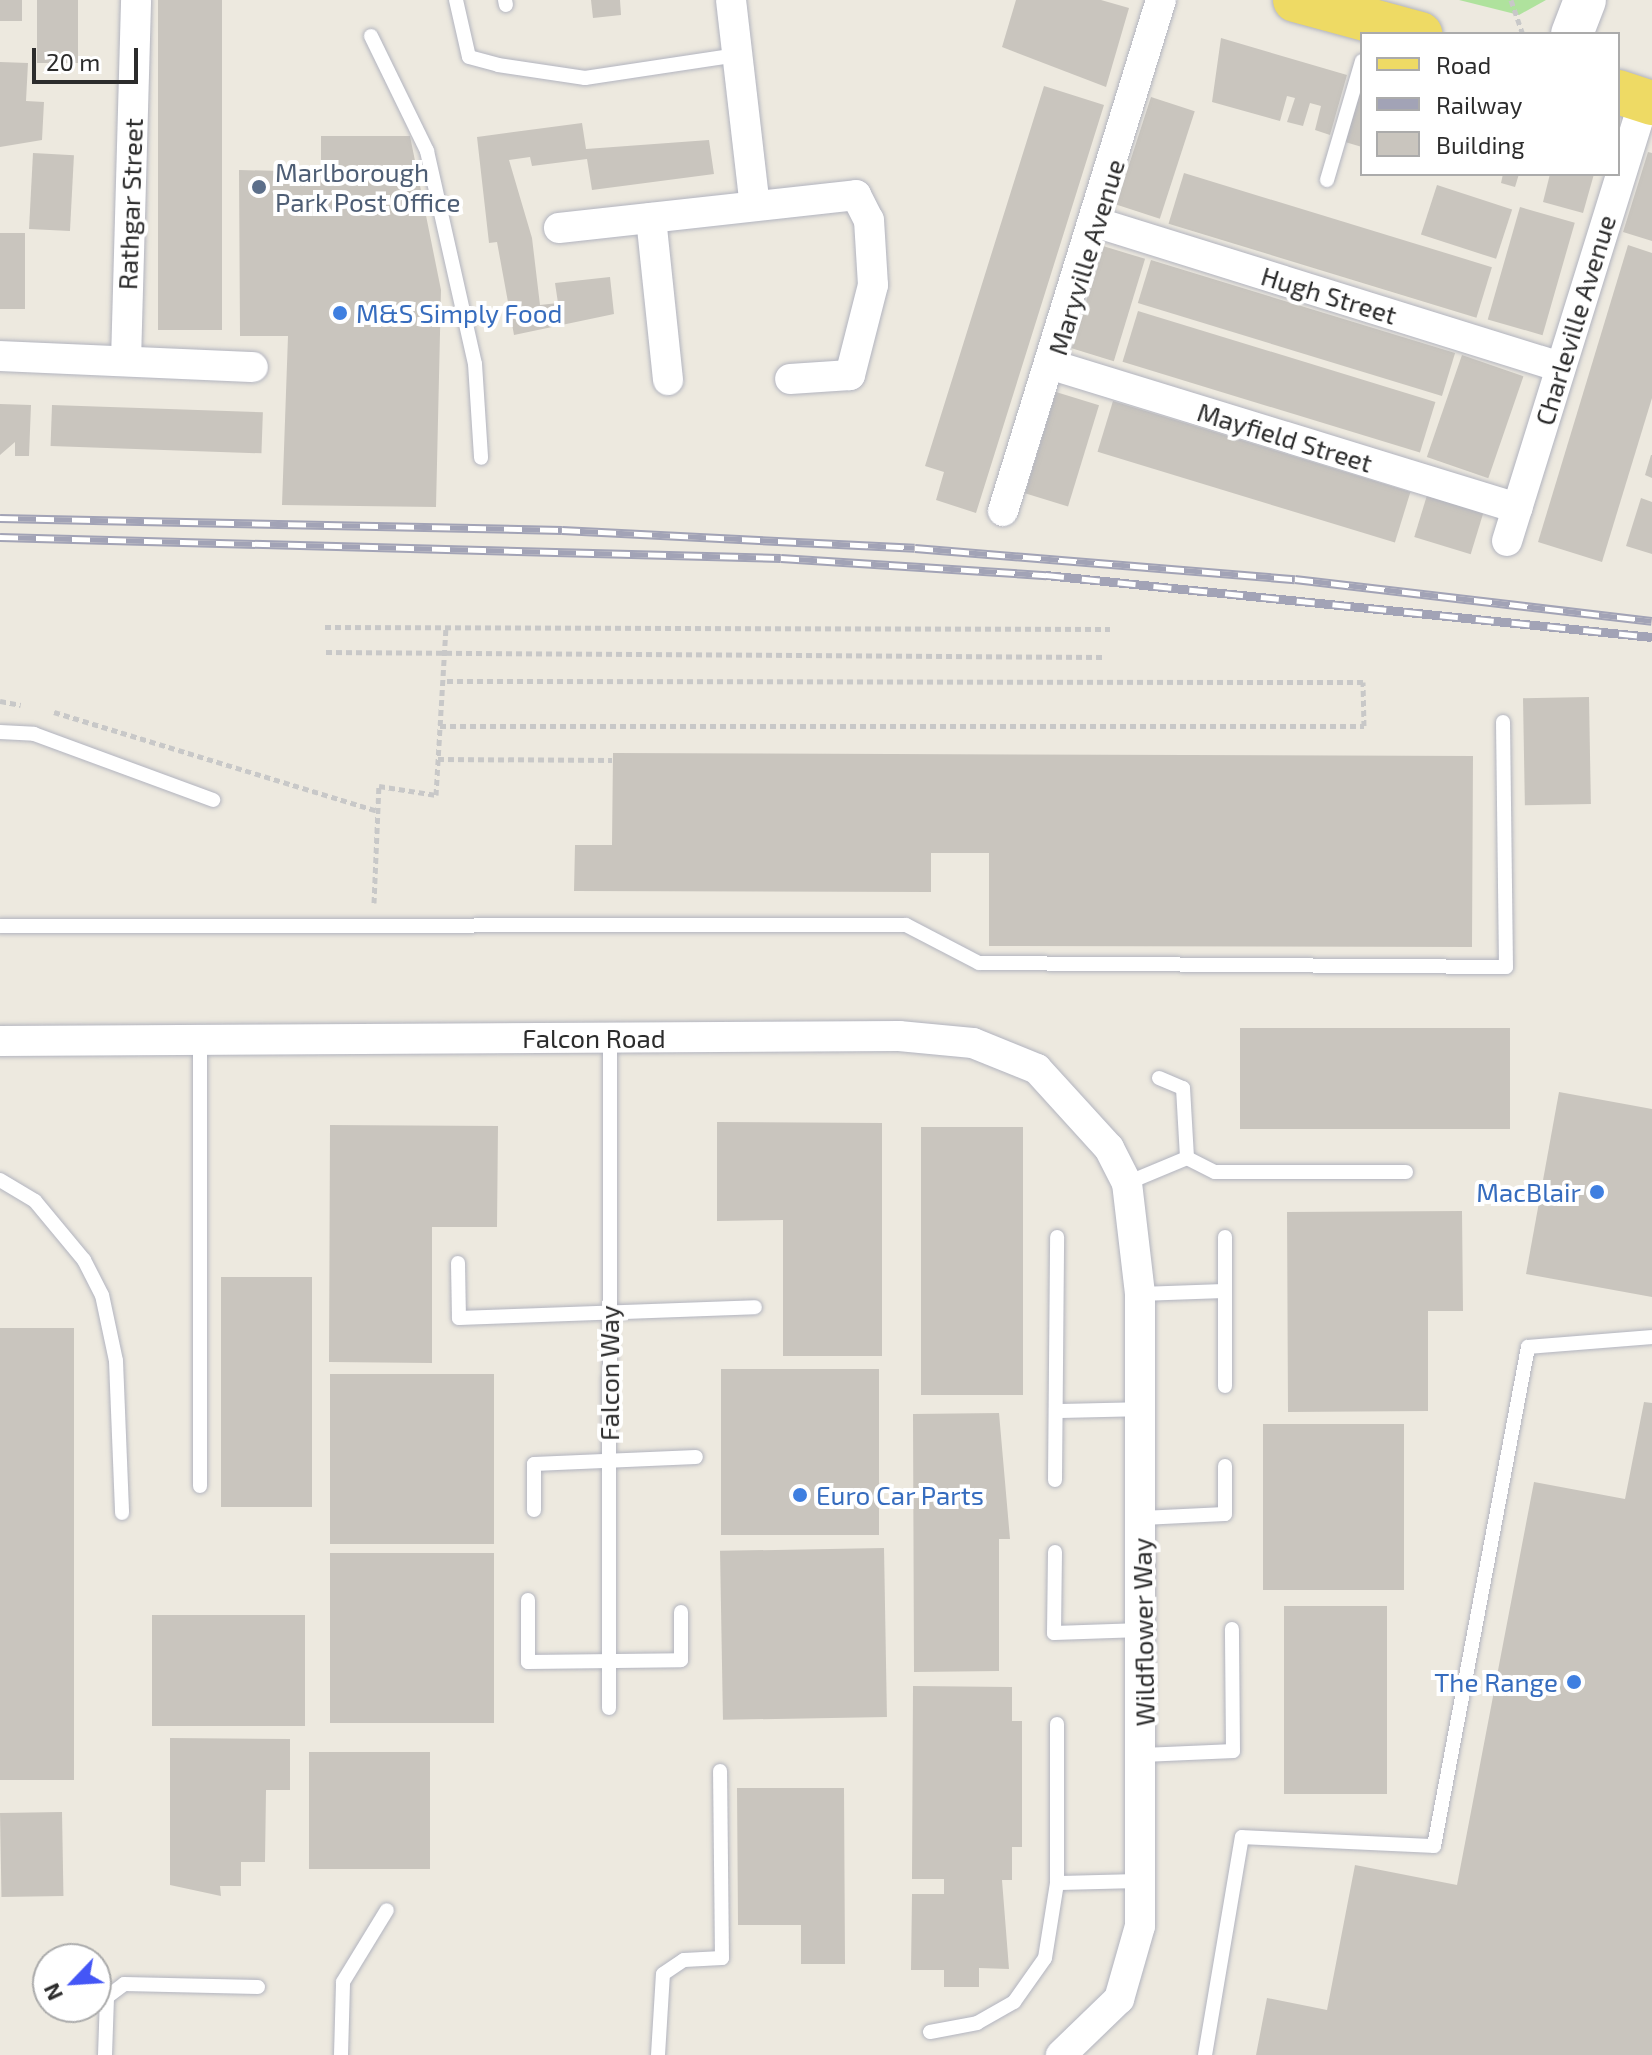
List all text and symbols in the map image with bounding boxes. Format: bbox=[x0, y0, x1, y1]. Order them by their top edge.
scale bar bbox=[36, 32, 142, 82]
legend bbox=[1360, 32, 1620, 176]
text: 20 m bbox=[46, 47, 100, 76]
text: Road bbox=[1436, 50, 1491, 79]
text: Railway bbox=[1436, 90, 1522, 119]
street label: Rathgar Street bbox=[111, 117, 149, 291]
text: Building bbox=[1436, 130, 1525, 159]
street label: Maryville Avenue bbox=[1041, 155, 1131, 359]
place label: Marlborough Park Post Office bbox=[275, 156, 461, 218]
marker: Marlborough Park Post Office bbox=[250, 178, 268, 196]
street label: Charleville Avenue bbox=[1528, 211, 1622, 429]
street label: Hugh Street bbox=[1258, 260, 1400, 330]
place label: M&S Simply Food bbox=[356, 297, 563, 329]
marker: M&S Simply Food bbox=[331, 304, 349, 322]
street label: Mayfield Street bbox=[1194, 396, 1376, 478]
street label: Falcon Road bbox=[522, 1022, 666, 1054]
place label: MacBlair bbox=[1476, 1176, 1581, 1208]
marker: MacBlair bbox=[1588, 1183, 1606, 1201]
street label: Falcon Way bbox=[593, 1305, 625, 1441]
place label: Euro Car Parts bbox=[816, 1479, 984, 1511]
marker: Euro Car Parts bbox=[791, 1486, 809, 1504]
street label: Wildflower Way bbox=[1126, 1537, 1160, 1727]
place label: The Range bbox=[1434, 1666, 1558, 1698]
marker: The Range bbox=[1565, 1673, 1583, 1691]
north arrow bbox=[32, 1943, 112, 2023]
text: N bbox=[37, 1980, 67, 2005]

